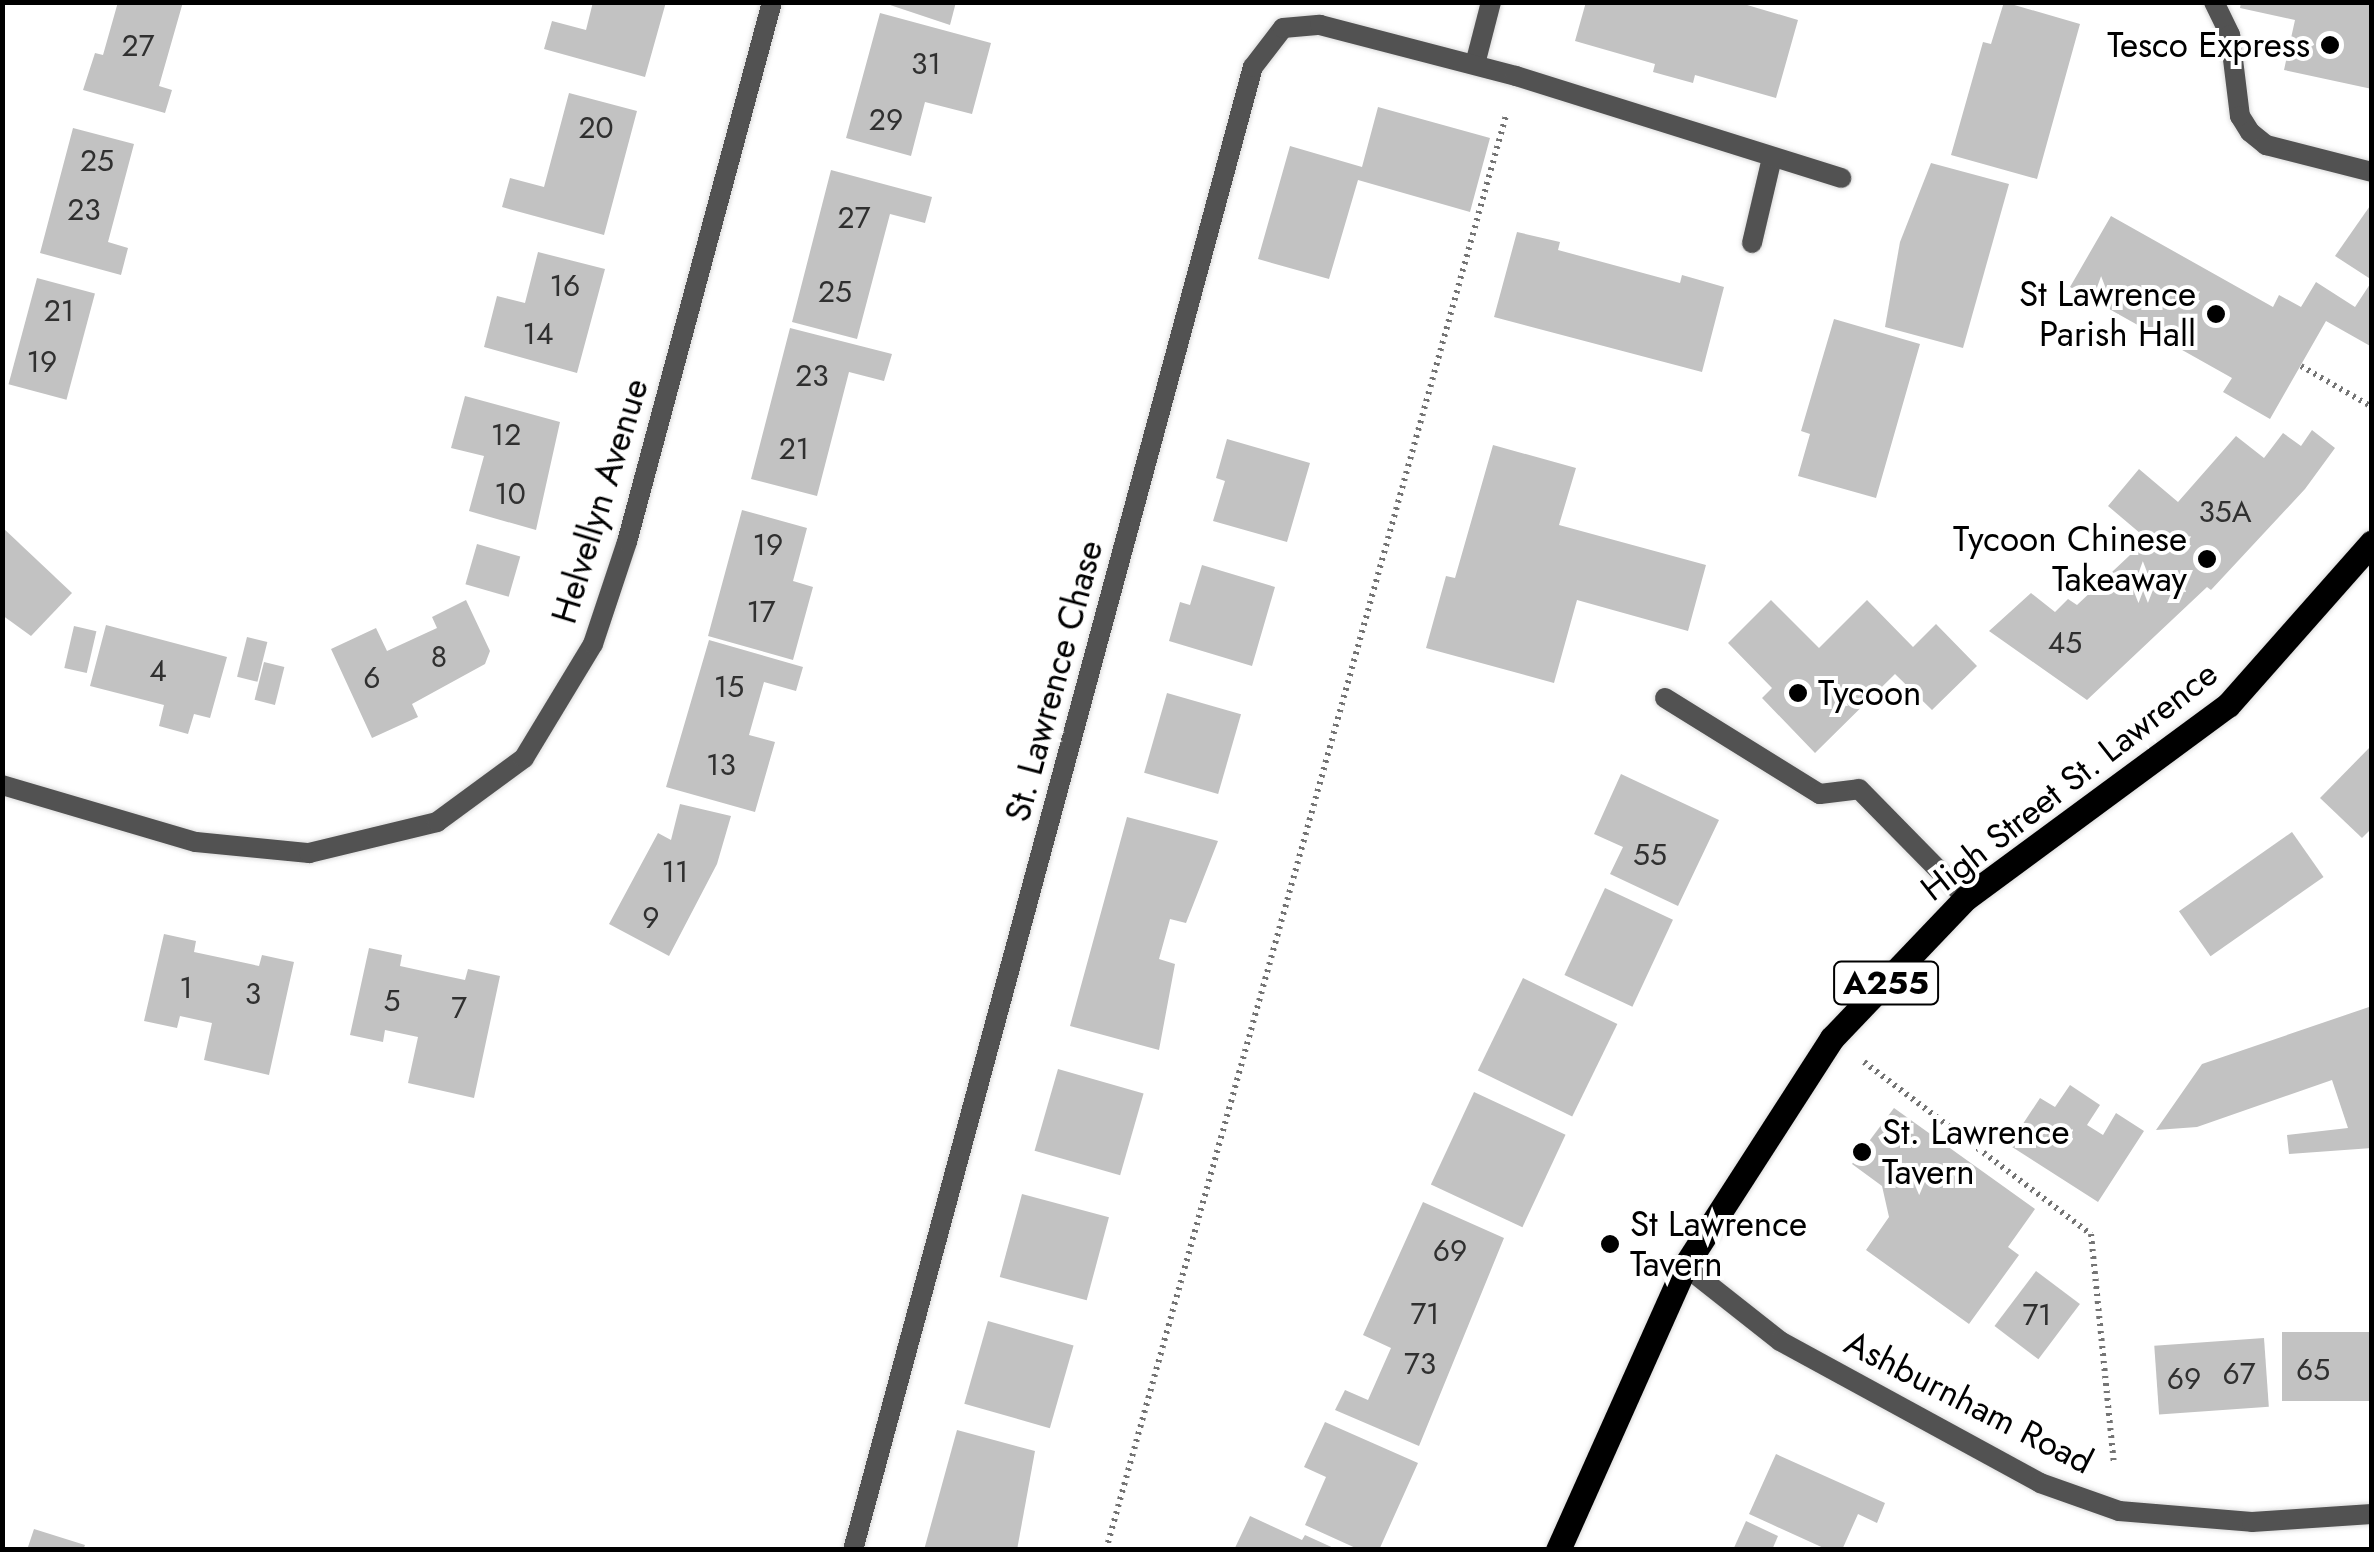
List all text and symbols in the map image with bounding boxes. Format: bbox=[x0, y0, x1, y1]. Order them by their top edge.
place label: Tesco Express bbox=[2107, 24, 2310, 66]
house number: 27 bbox=[122, 28, 154, 64]
marker: Tesco Express bbox=[2319, 34, 2341, 56]
house number: 31 bbox=[911, 46, 941, 82]
house number: 29 bbox=[869, 102, 903, 138]
house number: 20 bbox=[578, 110, 614, 146]
house number: 25 bbox=[80, 143, 114, 179]
house number: 23 bbox=[67, 192, 101, 228]
house number: 27 bbox=[838, 200, 870, 236]
house number: 16 bbox=[550, 268, 580, 304]
place label: St Lawrence Parish Hall bbox=[2019, 273, 2196, 355]
house number: 25 bbox=[818, 274, 852, 310]
house number: 21 bbox=[44, 293, 74, 329]
marker: St Lawrence Parish Hall bbox=[2205, 303, 2227, 325]
house number: 14 bbox=[523, 316, 553, 352]
house number: 19 bbox=[27, 344, 57, 380]
house number: 23 bbox=[795, 358, 829, 394]
street label: Helvellyn Avenue bbox=[543, 374, 657, 628]
house number: 12 bbox=[491, 417, 521, 453]
house number: 21 bbox=[779, 431, 809, 467]
house number: 10 bbox=[494, 476, 526, 512]
house number: 35A bbox=[2198, 494, 2252, 530]
place label: Tycoon Chinese Takeaway bbox=[1953, 518, 2187, 600]
house number: 19 bbox=[753, 527, 783, 563]
street label: St. Lawrence Chase bbox=[996, 536, 1112, 826]
marker: Tycoon Chinese Takeaway bbox=[2196, 548, 2218, 570]
house number: 17 bbox=[746, 594, 776, 630]
house number: 45 bbox=[2048, 625, 2082, 661]
house number: 8 bbox=[431, 639, 447, 675]
street label: High Street St. Lawrence bbox=[1913, 652, 2225, 910]
house number: 4 bbox=[149, 653, 167, 689]
house number: 6 bbox=[363, 660, 381, 696]
house number: 15 bbox=[714, 669, 744, 705]
place label: Tycoon bbox=[1818, 672, 1921, 714]
marker: Tycoon bbox=[1787, 682, 1809, 704]
house number: 13 bbox=[706, 747, 736, 783]
house number: 55 bbox=[1633, 837, 1667, 873]
house number: 11 bbox=[662, 854, 688, 890]
house number: 9 bbox=[642, 900, 660, 936]
road number: A255 bbox=[1831, 956, 1941, 1010]
house number: 1 bbox=[179, 970, 193, 1006]
house number: 3 bbox=[245, 976, 261, 1012]
house number: 5 bbox=[384, 983, 400, 1019]
house number: 7 bbox=[451, 990, 467, 1026]
place label: St. Lawrence Tavern bbox=[1882, 1111, 2069, 1193]
marker: St. Lawrence Tavern bbox=[1851, 1141, 1873, 1163]
place label: St Lawrence Tavern bbox=[1630, 1203, 1807, 1285]
house number: 69 bbox=[1433, 1233, 1467, 1269]
marker: St Lawrence Tavern bbox=[1599, 1233, 1621, 1255]
house number: 71 bbox=[1410, 1296, 1440, 1332]
house number: 71 bbox=[2022, 1297, 2052, 1333]
street label: Ashburnham Road bbox=[1838, 1321, 2100, 1483]
house number: 73 bbox=[1404, 1346, 1436, 1382]
house number: 65 bbox=[2296, 1352, 2330, 1388]
house number: 67 bbox=[2222, 1356, 2256, 1392]
house number: 69 bbox=[2167, 1361, 2201, 1397]

